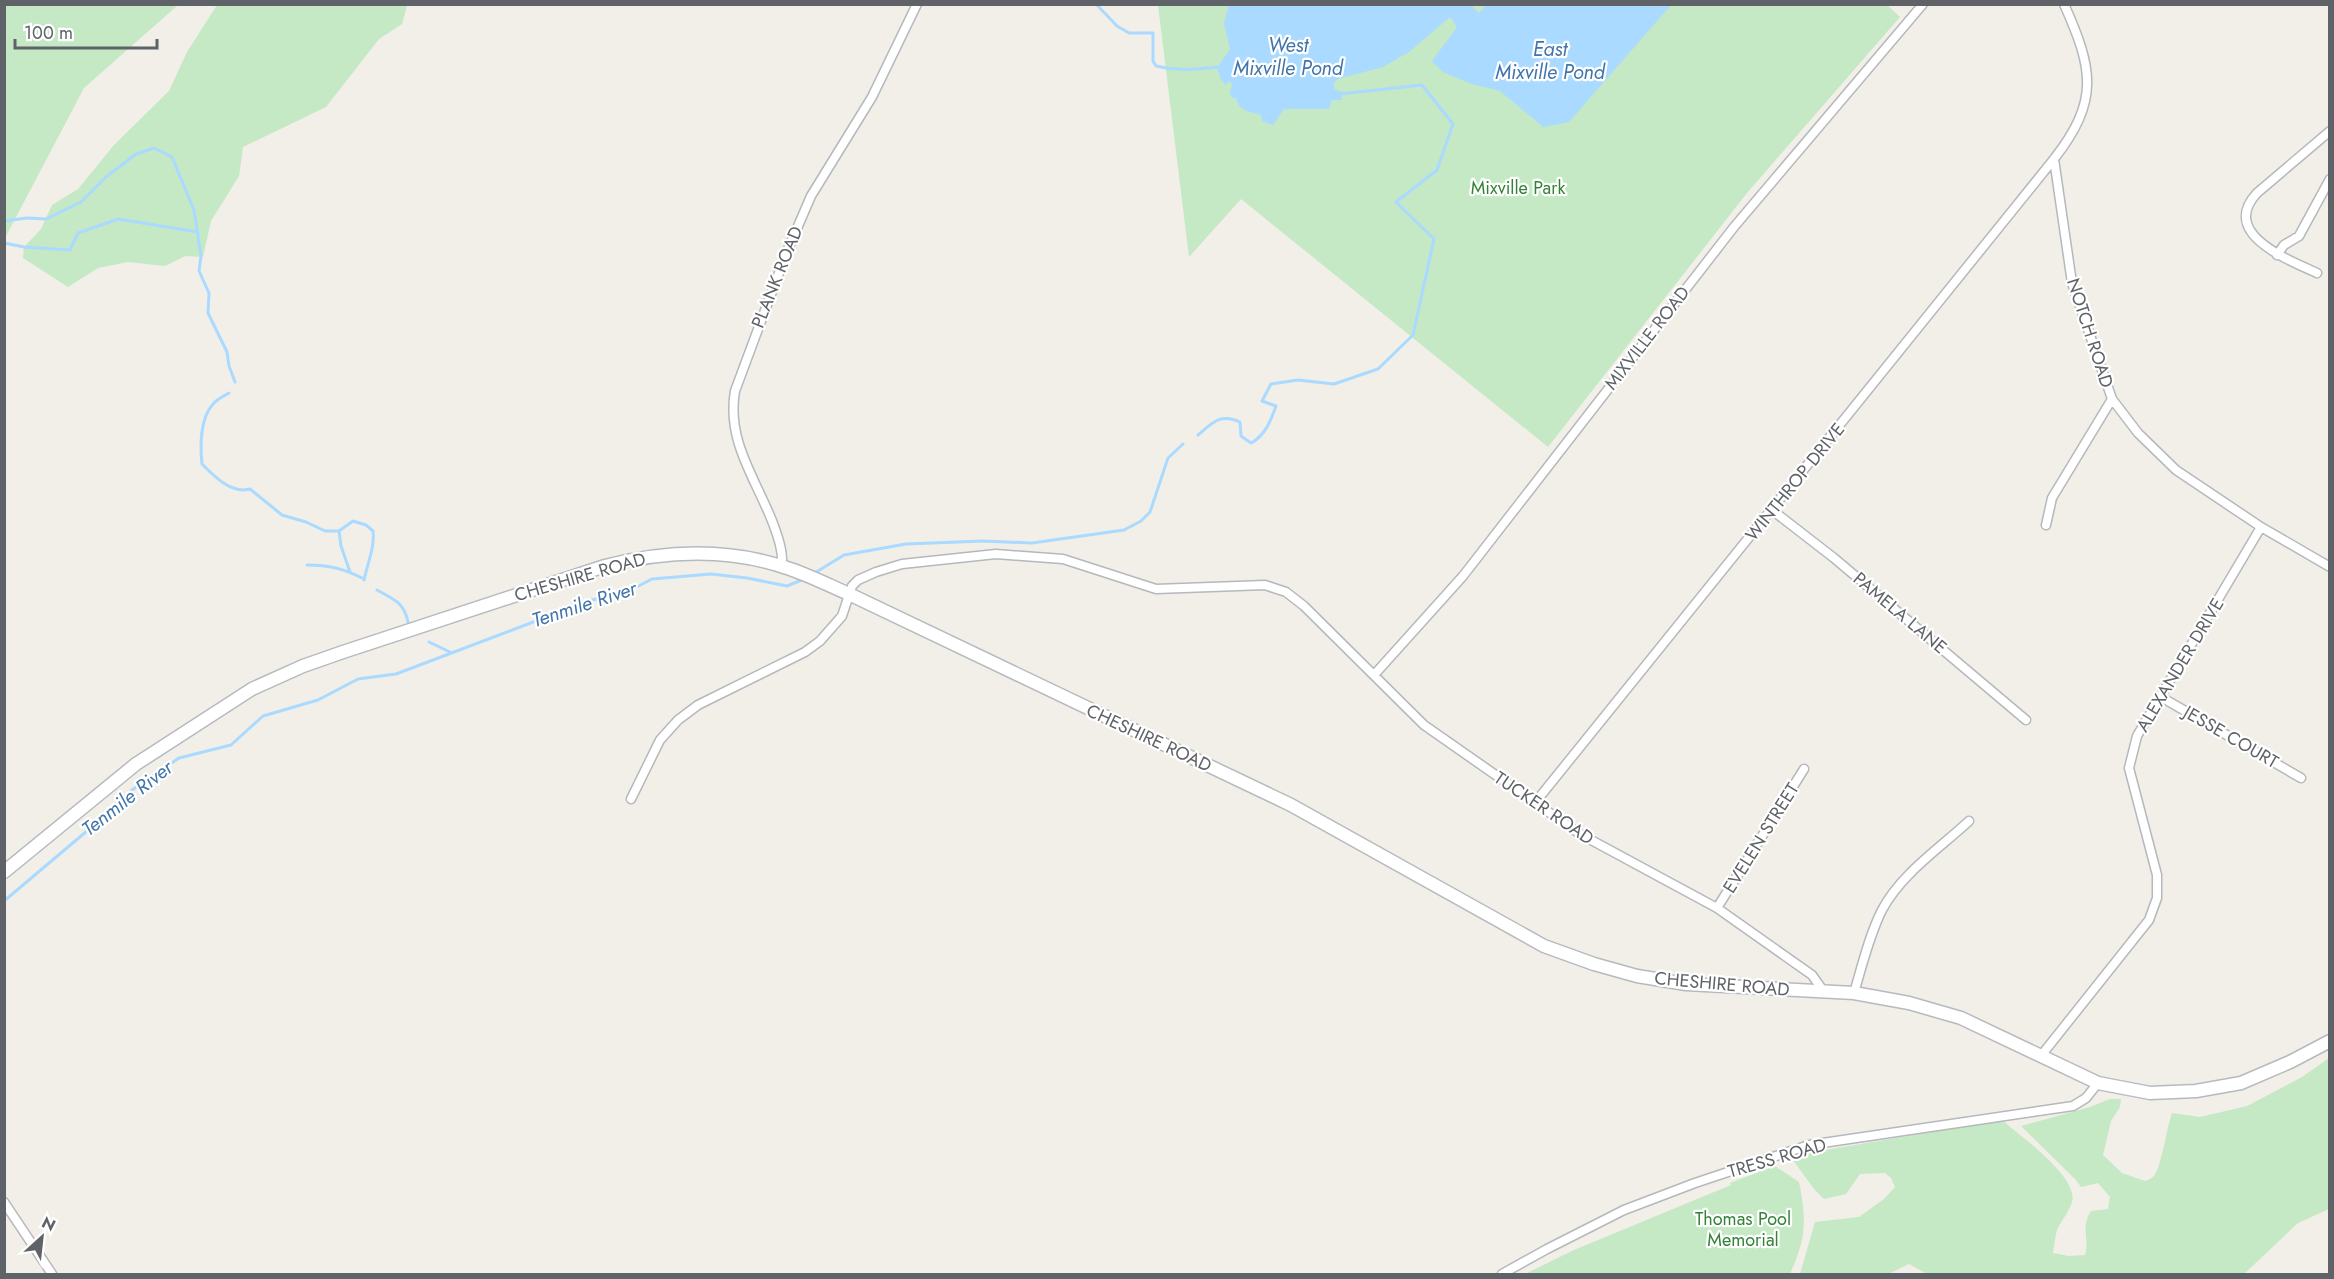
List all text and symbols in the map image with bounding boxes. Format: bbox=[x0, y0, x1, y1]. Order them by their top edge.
scale bar bbox=[15, 12, 158, 50]
text: 100 m bbox=[24, 20, 73, 46]
water label: West Mixville Pond bbox=[1233, 31, 1344, 83]
water label: East Mixville Pond bbox=[1495, 35, 1606, 87]
park label: Mixville Park bbox=[1471, 175, 1565, 201]
street label: PLANK ROAD bbox=[745, 222, 809, 332]
street label: NOTCH ROAD bbox=[2060, 275, 2120, 391]
street label: MIXVILLE ROAD bbox=[1598, 281, 1696, 395]
street label: WINTHROP DRIVE bbox=[1739, 417, 1851, 547]
street label: CHESHIRE ROAD bbox=[511, 546, 649, 608]
street label: PAMELA LANE bbox=[1847, 566, 1953, 660]
water label: Tenmile River bbox=[528, 573, 642, 635]
street label: ALEXANDER DRIVE bbox=[2130, 593, 2230, 737]
street label: CHESHIRE ROAD bbox=[1082, 698, 1216, 778]
street label: JESSE COURT bbox=[2177, 698, 2284, 775]
water label: Tenmile River bbox=[76, 753, 180, 843]
street label: TUCKER ROAD bbox=[1489, 765, 1599, 851]
street label: EVELEN STREET bbox=[1717, 777, 1806, 898]
street label: CHESHIRE ROAD bbox=[1653, 965, 1791, 1003]
street label: TRESS ROAD bbox=[1725, 1132, 1829, 1184]
park label: Thomas Pool Memorial bbox=[1695, 1206, 1791, 1253]
north arrow bbox=[12, 1207, 72, 1267]
text: N bbox=[38, 1211, 59, 1237]

